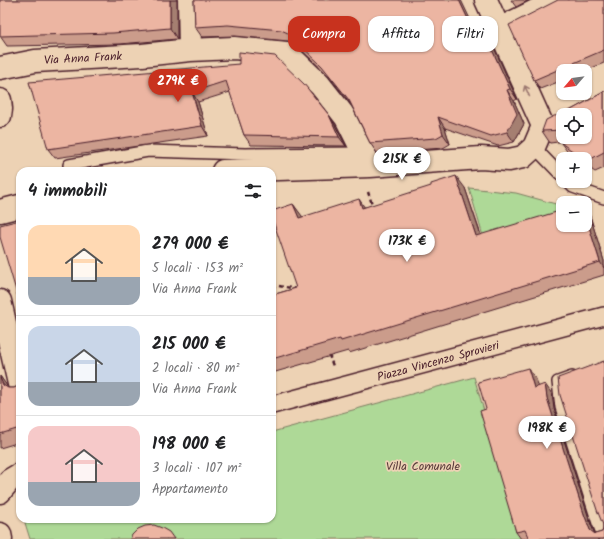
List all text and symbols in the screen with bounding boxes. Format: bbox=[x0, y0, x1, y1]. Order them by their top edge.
chip: Compra bbox=[288, 16, 360, 52]
chip: Affitta bbox=[368, 16, 434, 52]
chip: Filtri bbox=[442, 16, 498, 52]
street label: Via Anna Frank bbox=[44, 47, 123, 70]
north arrow bbox=[556, 64, 592, 100]
map controls bbox=[556, 64, 592, 232]
pin: 279K € bbox=[145, 69, 211, 103]
text: 279K € bbox=[157, 71, 199, 92]
one-way arrow bbox=[522, 85, 530, 97]
button: locate bbox=[556, 108, 592, 144]
pin: 215K € bbox=[369, 147, 435, 181]
text: 215K € bbox=[382, 149, 422, 170]
button: + bbox=[556, 152, 592, 188]
text: 4 immobili bbox=[28, 178, 107, 205]
icon: filters bbox=[242, 180, 264, 202]
button: − bbox=[556, 196, 592, 232]
pin: 173K € bbox=[374, 229, 440, 263]
text: 279 000 € bbox=[152, 231, 229, 258]
text: 173K € bbox=[388, 231, 426, 252]
icon: home bbox=[60, 241, 108, 289]
text: 5 locali · 153 m² bbox=[152, 258, 243, 279]
text: Via Anna Frank bbox=[152, 279, 237, 300]
text: 215 000 € bbox=[152, 331, 226, 358]
street label: Piazza Vincenzo Sprovieri bbox=[375, 336, 503, 387]
icon: home bbox=[60, 342, 108, 390]
text: 2 locali · 80 m² bbox=[152, 358, 239, 379]
text: Via Anna Frank bbox=[152, 379, 237, 400]
pin: 198K € bbox=[514, 416, 580, 450]
text: 198K € bbox=[527, 418, 567, 439]
text: 198 000 € bbox=[152, 431, 226, 458]
icon: home bbox=[60, 442, 108, 490]
park label: Villa Comunale bbox=[386, 457, 461, 476]
text: 3 locali · 107 m² bbox=[152, 458, 242, 479]
text: Appartamento bbox=[152, 479, 228, 500]

